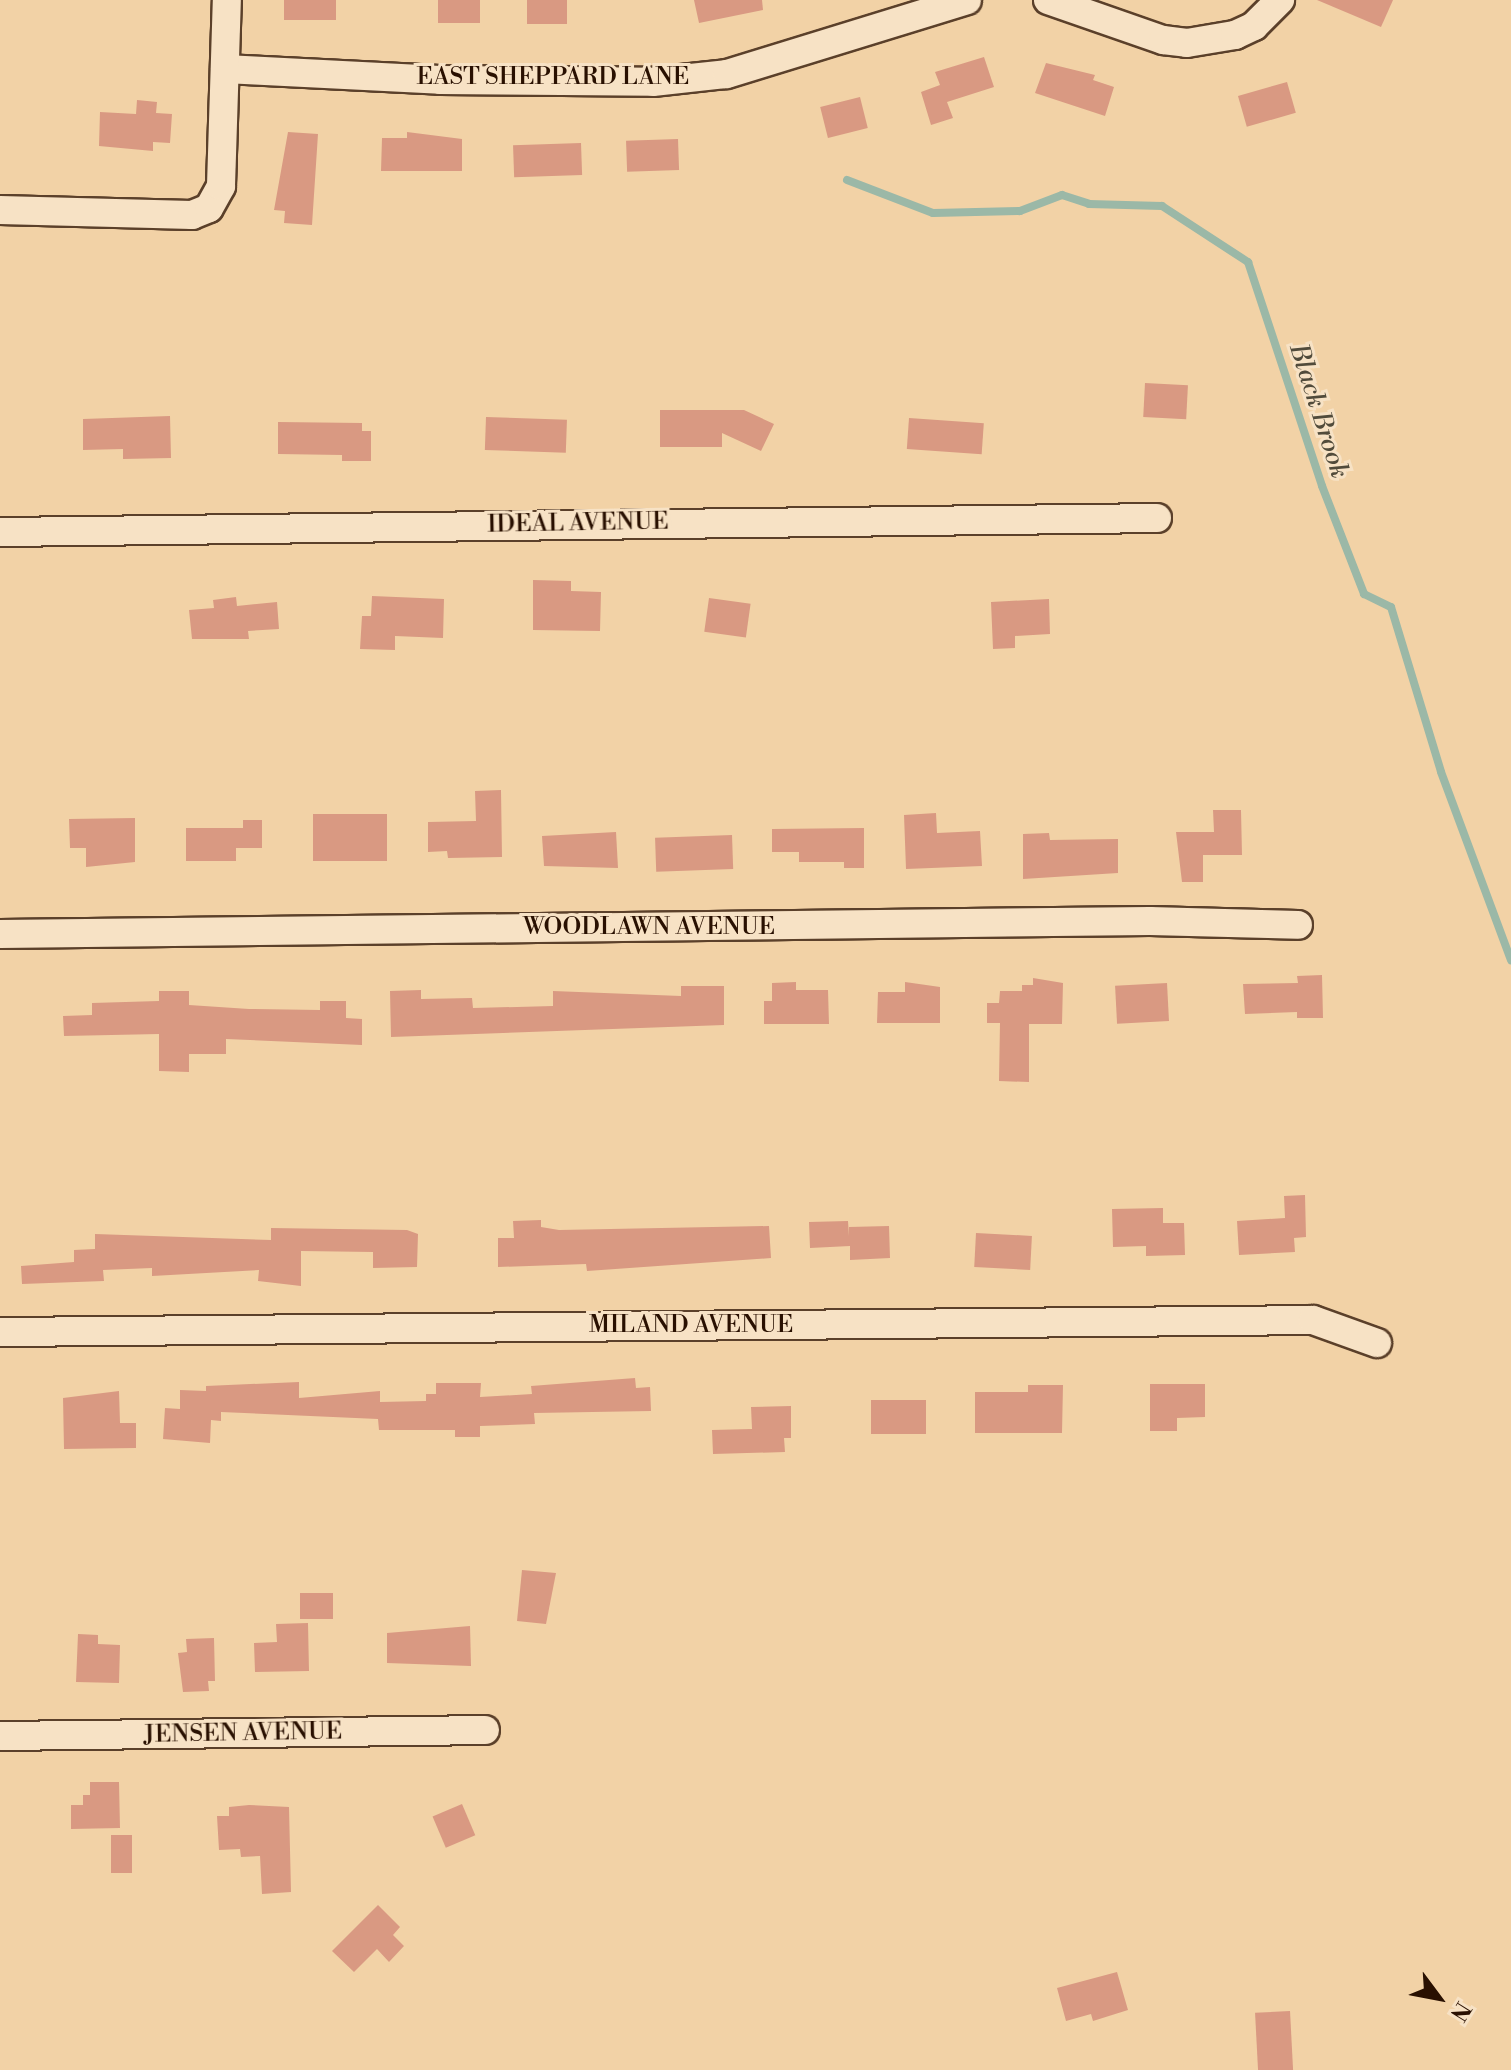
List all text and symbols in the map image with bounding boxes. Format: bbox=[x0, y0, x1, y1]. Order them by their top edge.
street label: EAST SHEPPARD LANE bbox=[417, 64, 689, 92]
water label: Black Brook bbox=[1282, 340, 1354, 482]
street label: IDEAL AVENUE bbox=[487, 508, 669, 540]
street label: WOODLAWN AVENUE bbox=[523, 914, 775, 942]
street label: MILAND AVENUE bbox=[589, 1312, 793, 1340]
street label: JENSEN AVENUE bbox=[144, 1718, 342, 1750]
north arrow bbox=[1399, 1958, 1479, 2038]
text: N bbox=[1444, 1996, 1476, 2026]

